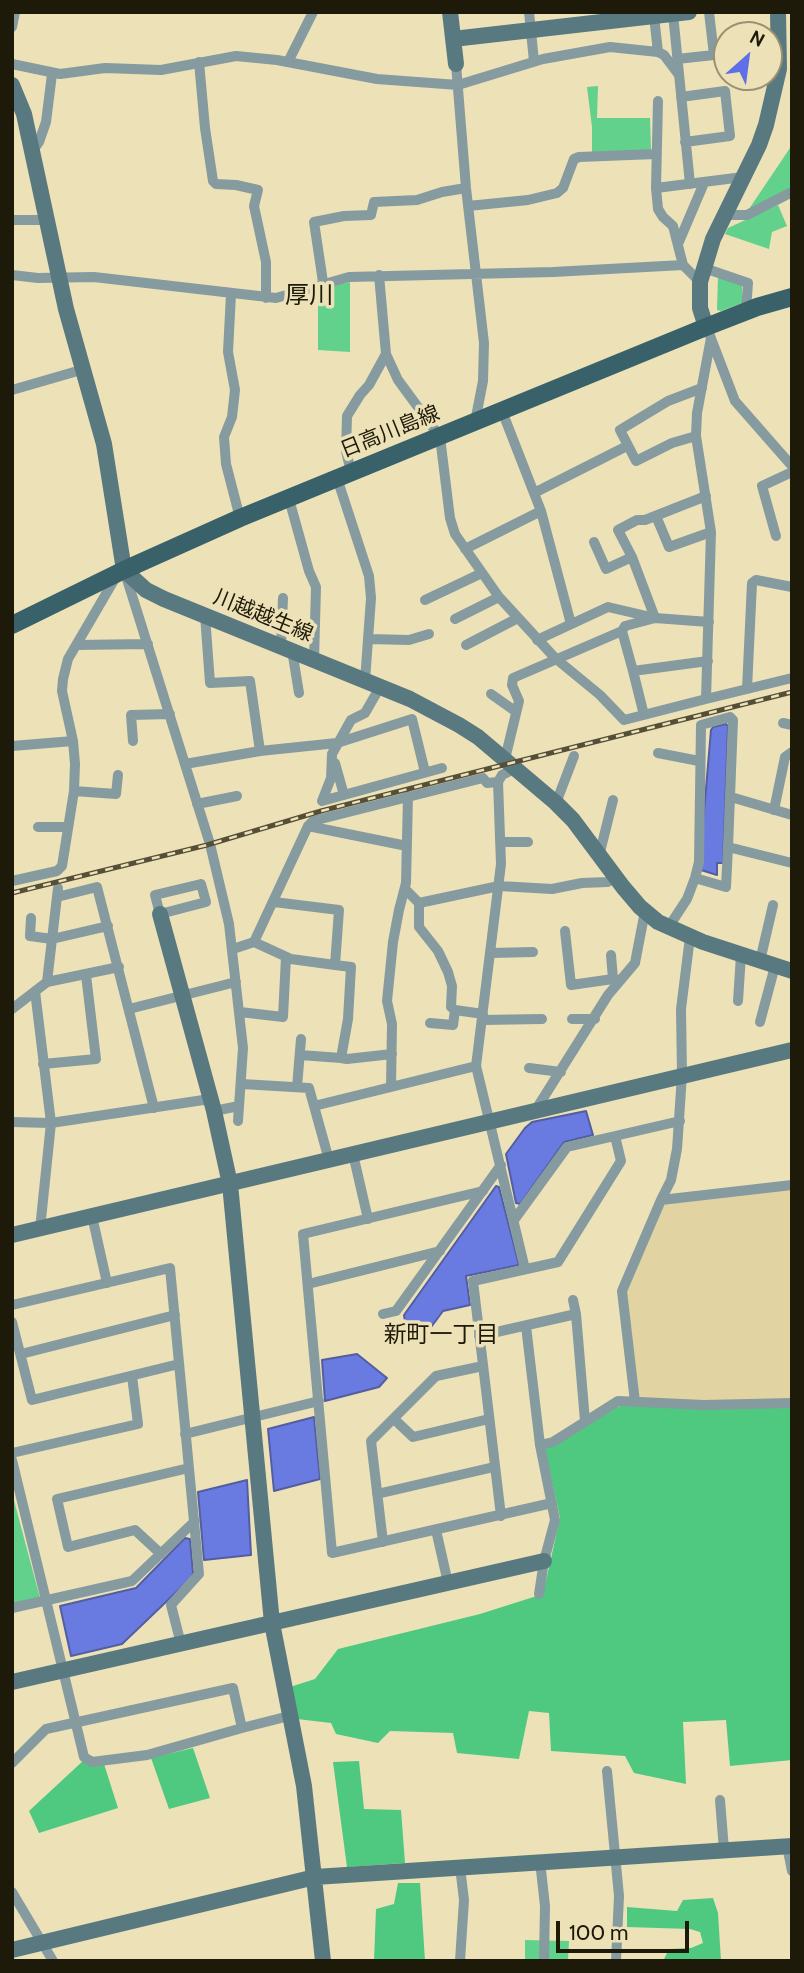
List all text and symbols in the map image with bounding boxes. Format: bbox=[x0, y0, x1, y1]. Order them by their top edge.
north arrow bbox=[713, 21, 783, 91]
text: N bbox=[746, 25, 768, 52]
district label: 厚川 bbox=[285, 282, 333, 310]
street label: 日高川島線 bbox=[337, 401, 443, 463]
street label: 川越越生線 bbox=[210, 585, 316, 647]
district label: 新町一丁目 bbox=[384, 1321, 498, 1349]
scale bar bbox=[559, 1906, 692, 1950]
text: 100 m bbox=[569, 1920, 628, 1945]

